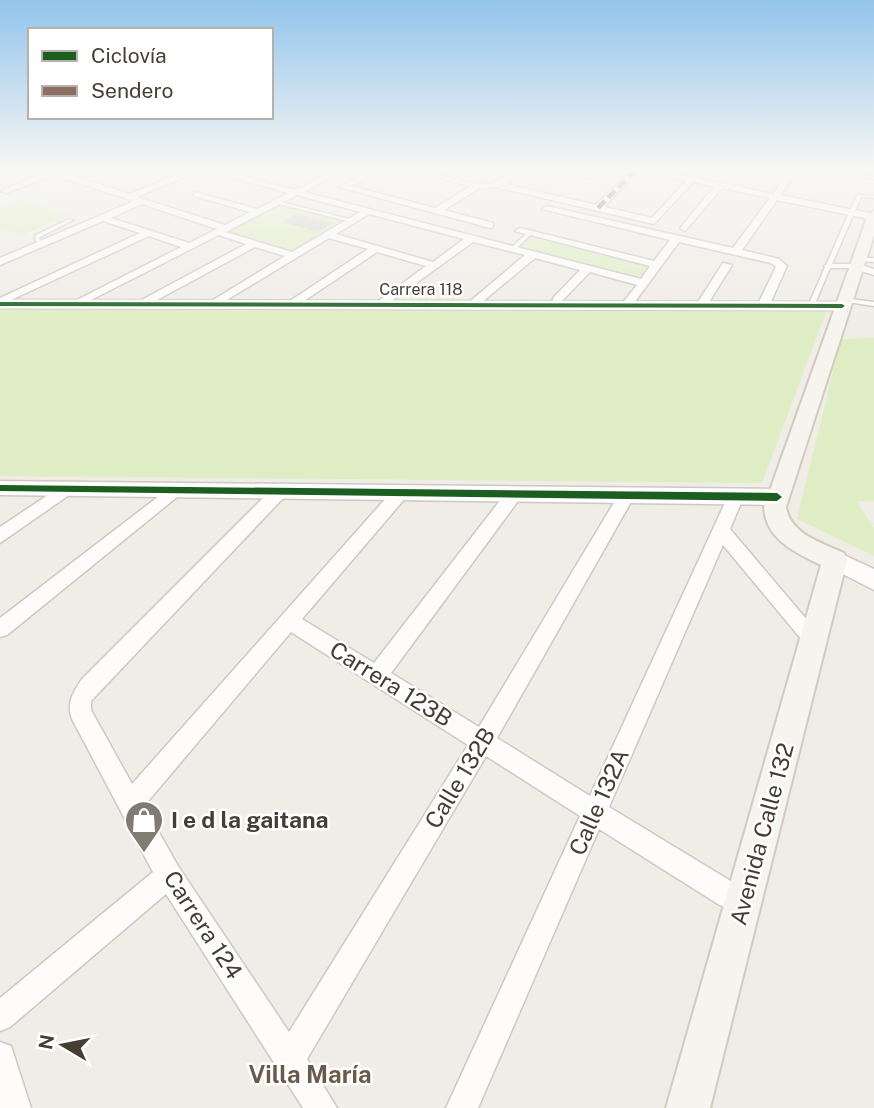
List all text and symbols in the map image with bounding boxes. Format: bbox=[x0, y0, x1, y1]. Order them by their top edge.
legend bbox=[28, 28, 273, 119]
text: Ciclovía bbox=[91, 43, 167, 68]
text: Sendero bbox=[91, 78, 173, 103]
street label: Carrera 118 bbox=[379, 280, 463, 299]
street label: Carrera 123B bbox=[325, 635, 457, 732]
street label: Calle 132B bbox=[419, 722, 500, 833]
street label: Avenida Calle 132 bbox=[724, 740, 799, 928]
street label: Calle 132A bbox=[563, 744, 634, 859]
shop icon: I e d la gaitana bbox=[123, 799, 165, 854]
place label: I e d la gaitana bbox=[171, 806, 329, 833]
street label: Carrera 124 bbox=[158, 866, 248, 984]
north arrow bbox=[28, 1010, 98, 1080]
text: N bbox=[34, 1033, 58, 1051]
district label: Villa María bbox=[248, 1060, 372, 1088]

